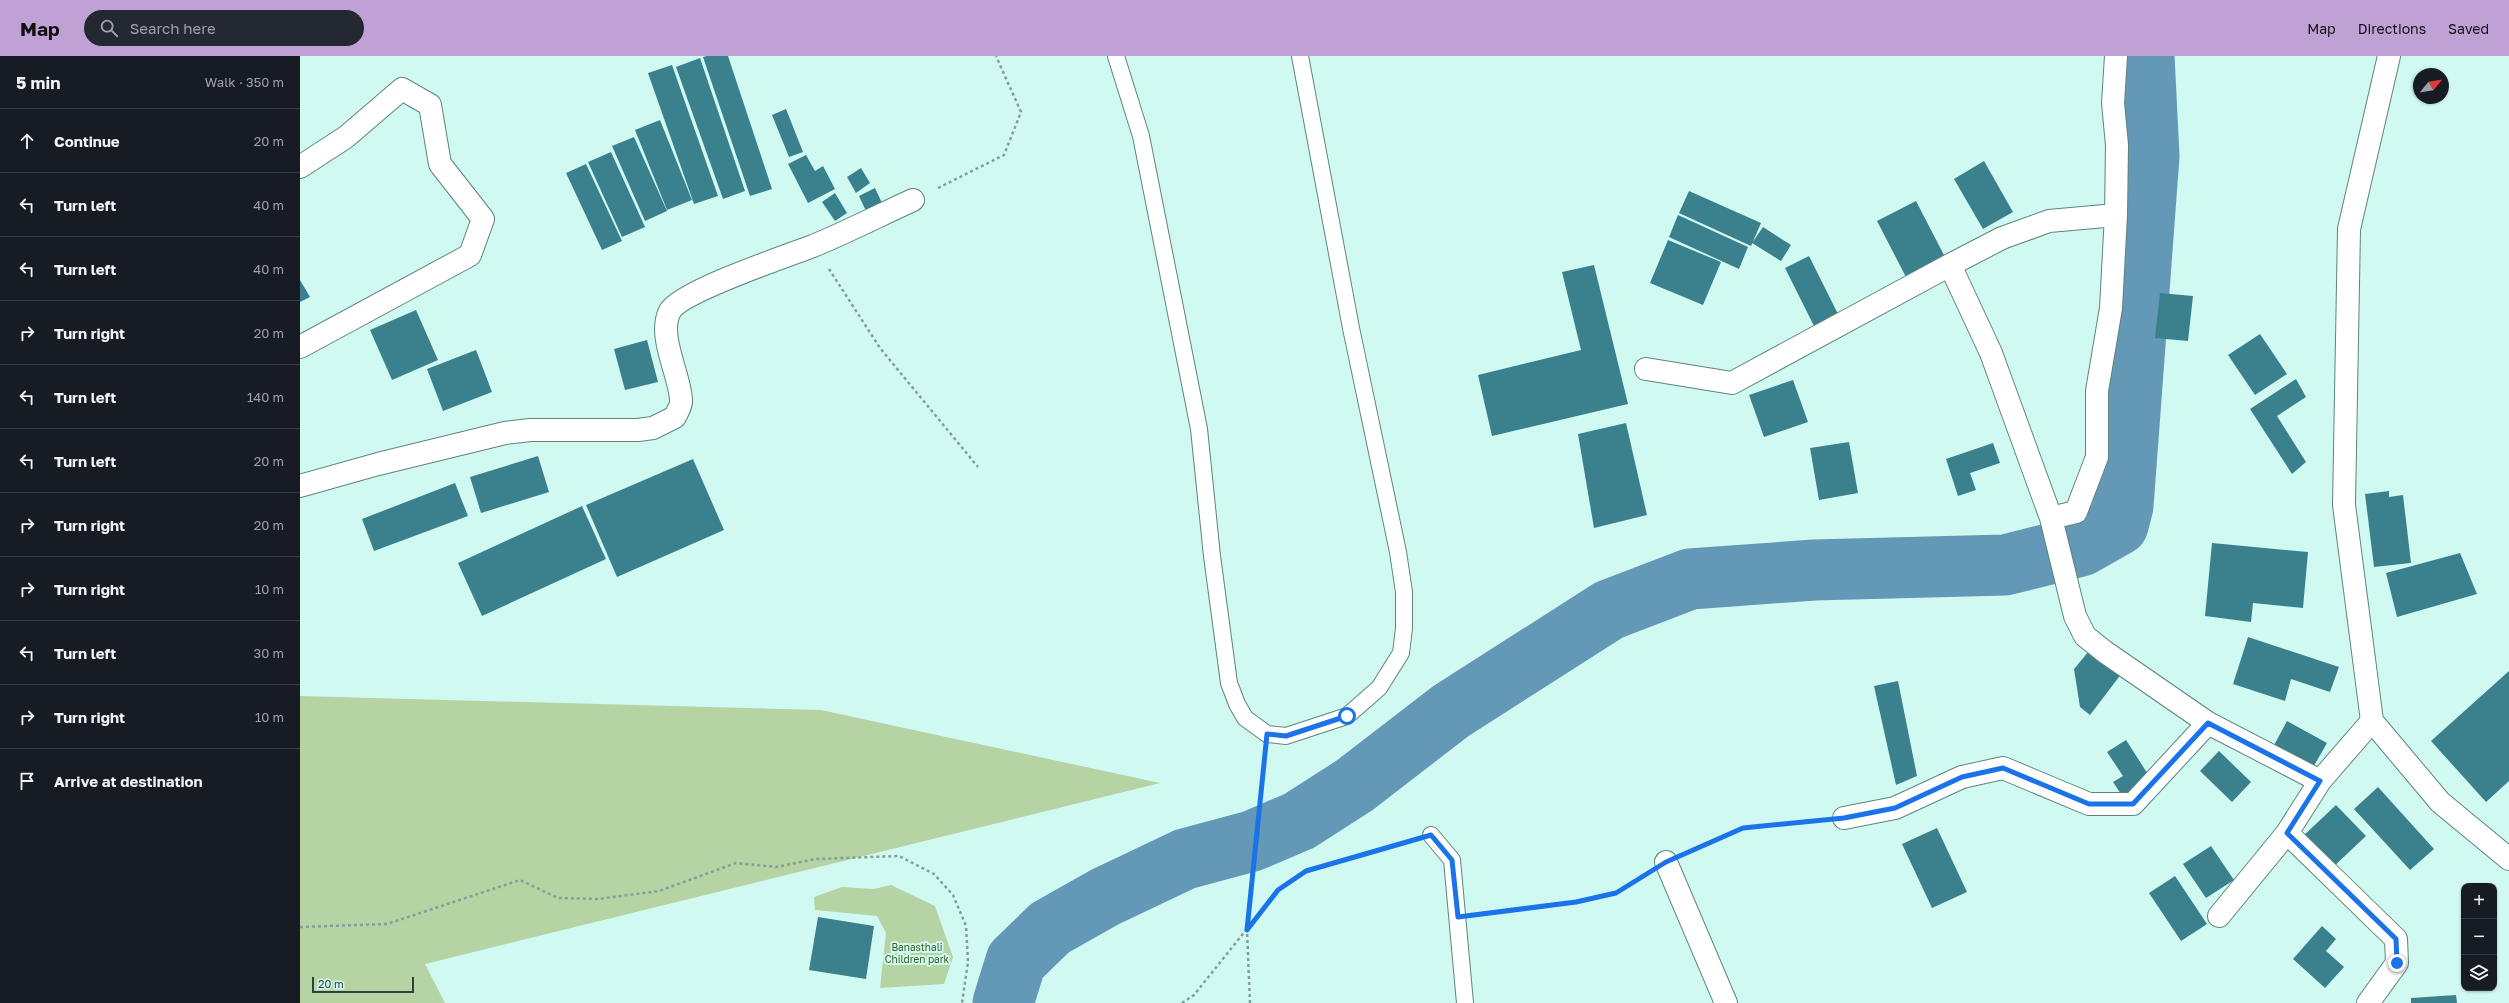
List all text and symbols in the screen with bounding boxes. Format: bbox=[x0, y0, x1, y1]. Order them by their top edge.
search box bbox=[84, 10, 364, 46]
text: Map bbox=[20, 17, 60, 40]
icon: search bbox=[98, 17, 120, 39]
text: Search here bbox=[130, 19, 216, 37]
text: Map bbox=[2307, 20, 2336, 37]
text: Directions bbox=[2358, 20, 2426, 37]
text: Saved bbox=[2448, 20, 2489, 37]
north arrow bbox=[2413, 68, 2449, 104]
text: 5 min bbox=[16, 72, 60, 93]
text: Walk · 350 m bbox=[205, 74, 284, 90]
icon: ahead bbox=[16, 130, 38, 152]
text: Continue bbox=[54, 132, 120, 150]
text: 20 m bbox=[254, 133, 284, 149]
icon: left bbox=[16, 194, 38, 216]
text: Turn left bbox=[54, 196, 116, 214]
text: 40 m bbox=[253, 197, 284, 213]
icon: left bbox=[16, 258, 38, 280]
text: Turn left bbox=[54, 260, 116, 278]
text: 40 m bbox=[253, 261, 284, 277]
icon: right bbox=[16, 322, 38, 344]
text: Turn right bbox=[54, 324, 125, 342]
text: 20 m bbox=[254, 325, 284, 341]
icon: left bbox=[16, 386, 38, 408]
text: Turn left bbox=[54, 388, 116, 406]
text: 140 m bbox=[247, 389, 284, 405]
icon: left bbox=[16, 450, 38, 472]
text: Turn left bbox=[54, 452, 116, 470]
text: 20 m bbox=[254, 453, 284, 469]
icon: right bbox=[16, 514, 38, 536]
text: Turn right bbox=[54, 516, 125, 534]
text: 20 m bbox=[254, 517, 284, 533]
icon: right bbox=[16, 578, 38, 600]
text: Turn right bbox=[54, 580, 125, 598]
text: 10 m bbox=[255, 581, 284, 597]
icon: left bbox=[16, 642, 38, 664]
text: Turn left bbox=[54, 644, 116, 662]
text: 30 m bbox=[254, 645, 284, 661]
icon: right bbox=[16, 706, 38, 728]
route start bbox=[1338, 707, 1356, 725]
text: Turn right bbox=[54, 708, 125, 726]
text: 10 m bbox=[255, 709, 284, 725]
icon: arrive bbox=[16, 770, 38, 792]
text: Arrive at destination bbox=[54, 772, 203, 790]
map controls bbox=[2461, 883, 2497, 991]
button: + bbox=[2461, 883, 2497, 919]
button: − bbox=[2461, 919, 2497, 955]
park label: Banasthali Children park bbox=[885, 941, 950, 965]
route end bbox=[2388, 954, 2406, 972]
button: layers bbox=[2461, 955, 2497, 991]
scale bar bbox=[312, 975, 414, 994]
text: 20 m bbox=[318, 977, 344, 990]

